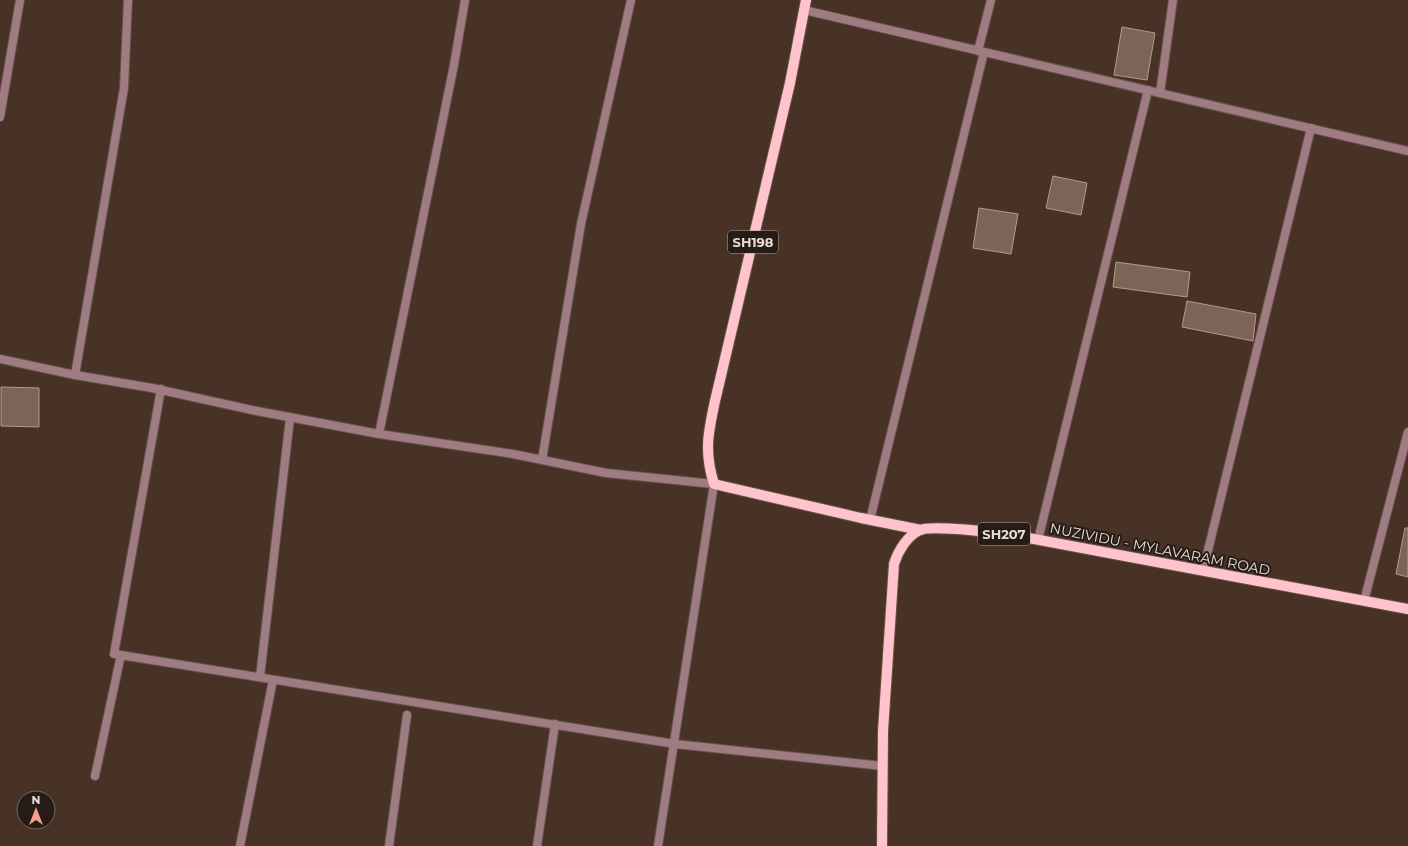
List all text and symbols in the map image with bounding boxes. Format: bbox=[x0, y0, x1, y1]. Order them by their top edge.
road number: SH198 bbox=[728, 231, 778, 253]
street label: NUZIVIDU - MYLAVARAM ROAD bbox=[1048, 519, 1272, 579]
road number: SH207 bbox=[978, 523, 1030, 545]
north arrow bbox=[16, 790, 56, 830]
text: N bbox=[32, 793, 40, 807]

